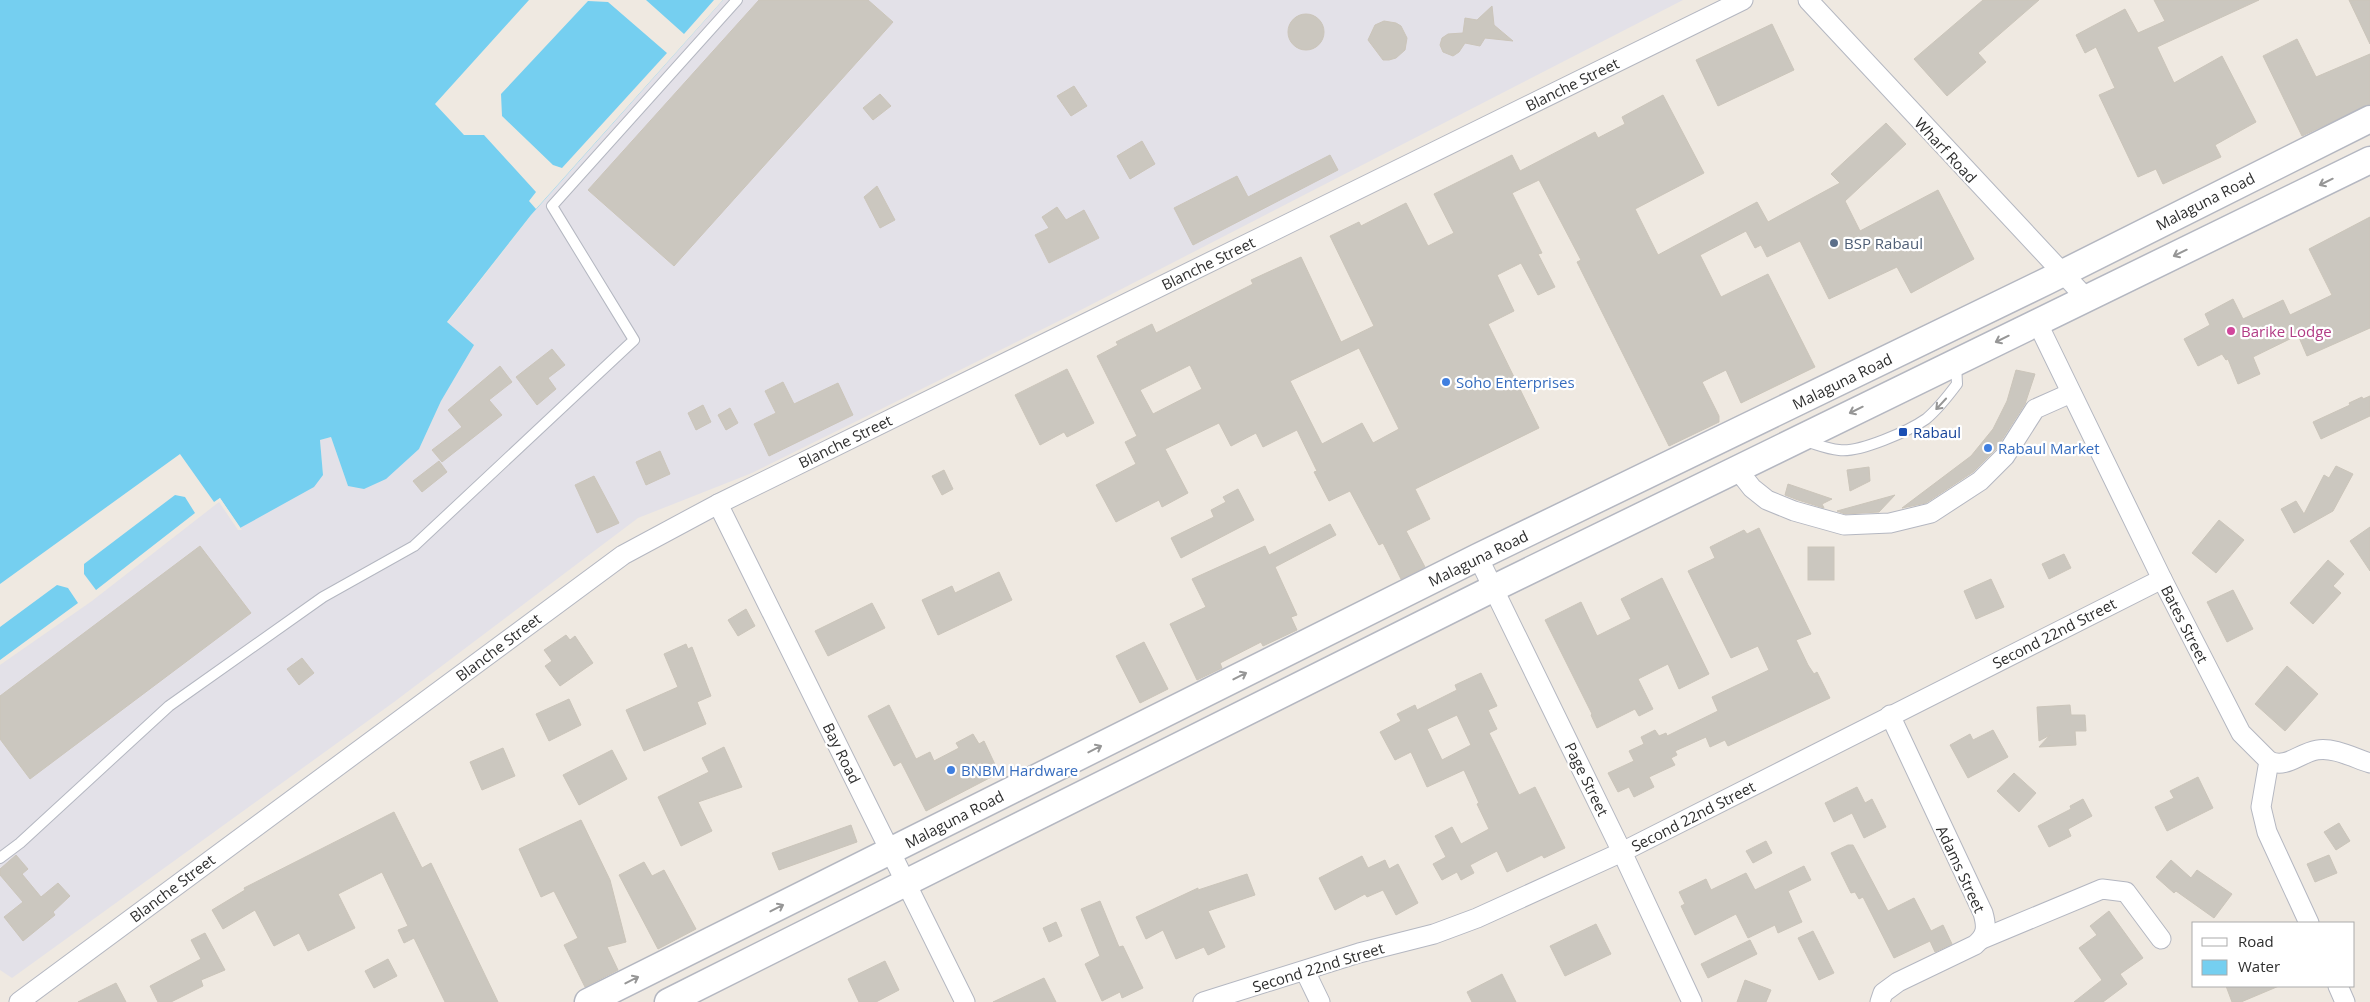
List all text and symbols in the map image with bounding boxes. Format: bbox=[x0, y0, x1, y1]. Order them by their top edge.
street label: Blanche Street bbox=[1522, 53, 1622, 115]
street label: Wharf Road bbox=[1911, 113, 1981, 187]
street label: Malaguna Road bbox=[2152, 167, 2258, 235]
one-way arrow bbox=[2319, 177, 2334, 187]
street label: Blanche Street bbox=[1158, 232, 1258, 294]
place label: BSP Rabaul bbox=[1844, 233, 1923, 253]
marker: BSP Rabaul bbox=[1828, 237, 1840, 249]
one-way arrow bbox=[2173, 248, 2188, 258]
place label: Barike Lodge bbox=[2241, 321, 2332, 341]
marker: Barike Lodge bbox=[2225, 325, 2237, 337]
one-way arrow bbox=[1995, 335, 2010, 344]
street label: Malaguna Road bbox=[1789, 348, 1895, 414]
place label: Soho Enterprises bbox=[1456, 372, 1575, 392]
marker: Soho Enterprises bbox=[1440, 376, 1452, 388]
one-way arrow bbox=[1935, 397, 1947, 410]
one-way arrow bbox=[1849, 406, 1864, 415]
street label: Blanche Street bbox=[795, 410, 895, 472]
place label: Rabaul bbox=[1913, 422, 1961, 442]
marker: Rabaul bbox=[1897, 426, 1909, 438]
place label: Rabaul Market bbox=[1998, 438, 2100, 458]
marker: Rabaul Market bbox=[1982, 442, 1994, 454]
street label: Malaguna Road bbox=[1425, 525, 1531, 591]
street label: Bates Street bbox=[2157, 582, 2213, 666]
street label: Second 22nd Street bbox=[1989, 593, 2119, 673]
street label: Blanche Street bbox=[451, 608, 545, 686]
one-way arrow bbox=[1232, 671, 1247, 680]
street label: Bay Road bbox=[819, 719, 865, 787]
street label: Page Street bbox=[1561, 739, 1613, 819]
one-way arrow bbox=[1087, 744, 1102, 753]
place label: BNBM Hardware bbox=[961, 760, 1078, 780]
marker: BNBM Hardware bbox=[945, 764, 957, 776]
street label: Second 22nd Street bbox=[1628, 776, 1758, 856]
street label: Malaguna Road bbox=[901, 785, 1007, 853]
street label: Adams Street bbox=[1932, 822, 1990, 916]
street label: Blanche Street bbox=[125, 849, 219, 927]
one-way arrow bbox=[769, 902, 784, 912]
legend bbox=[2192, 922, 2355, 987]
text: Road bbox=[2238, 931, 2274, 951]
street label: Second 22nd Street bbox=[1250, 937, 1386, 997]
text: Water bbox=[2238, 956, 2280, 976]
one-way arrow bbox=[624, 975, 639, 984]

